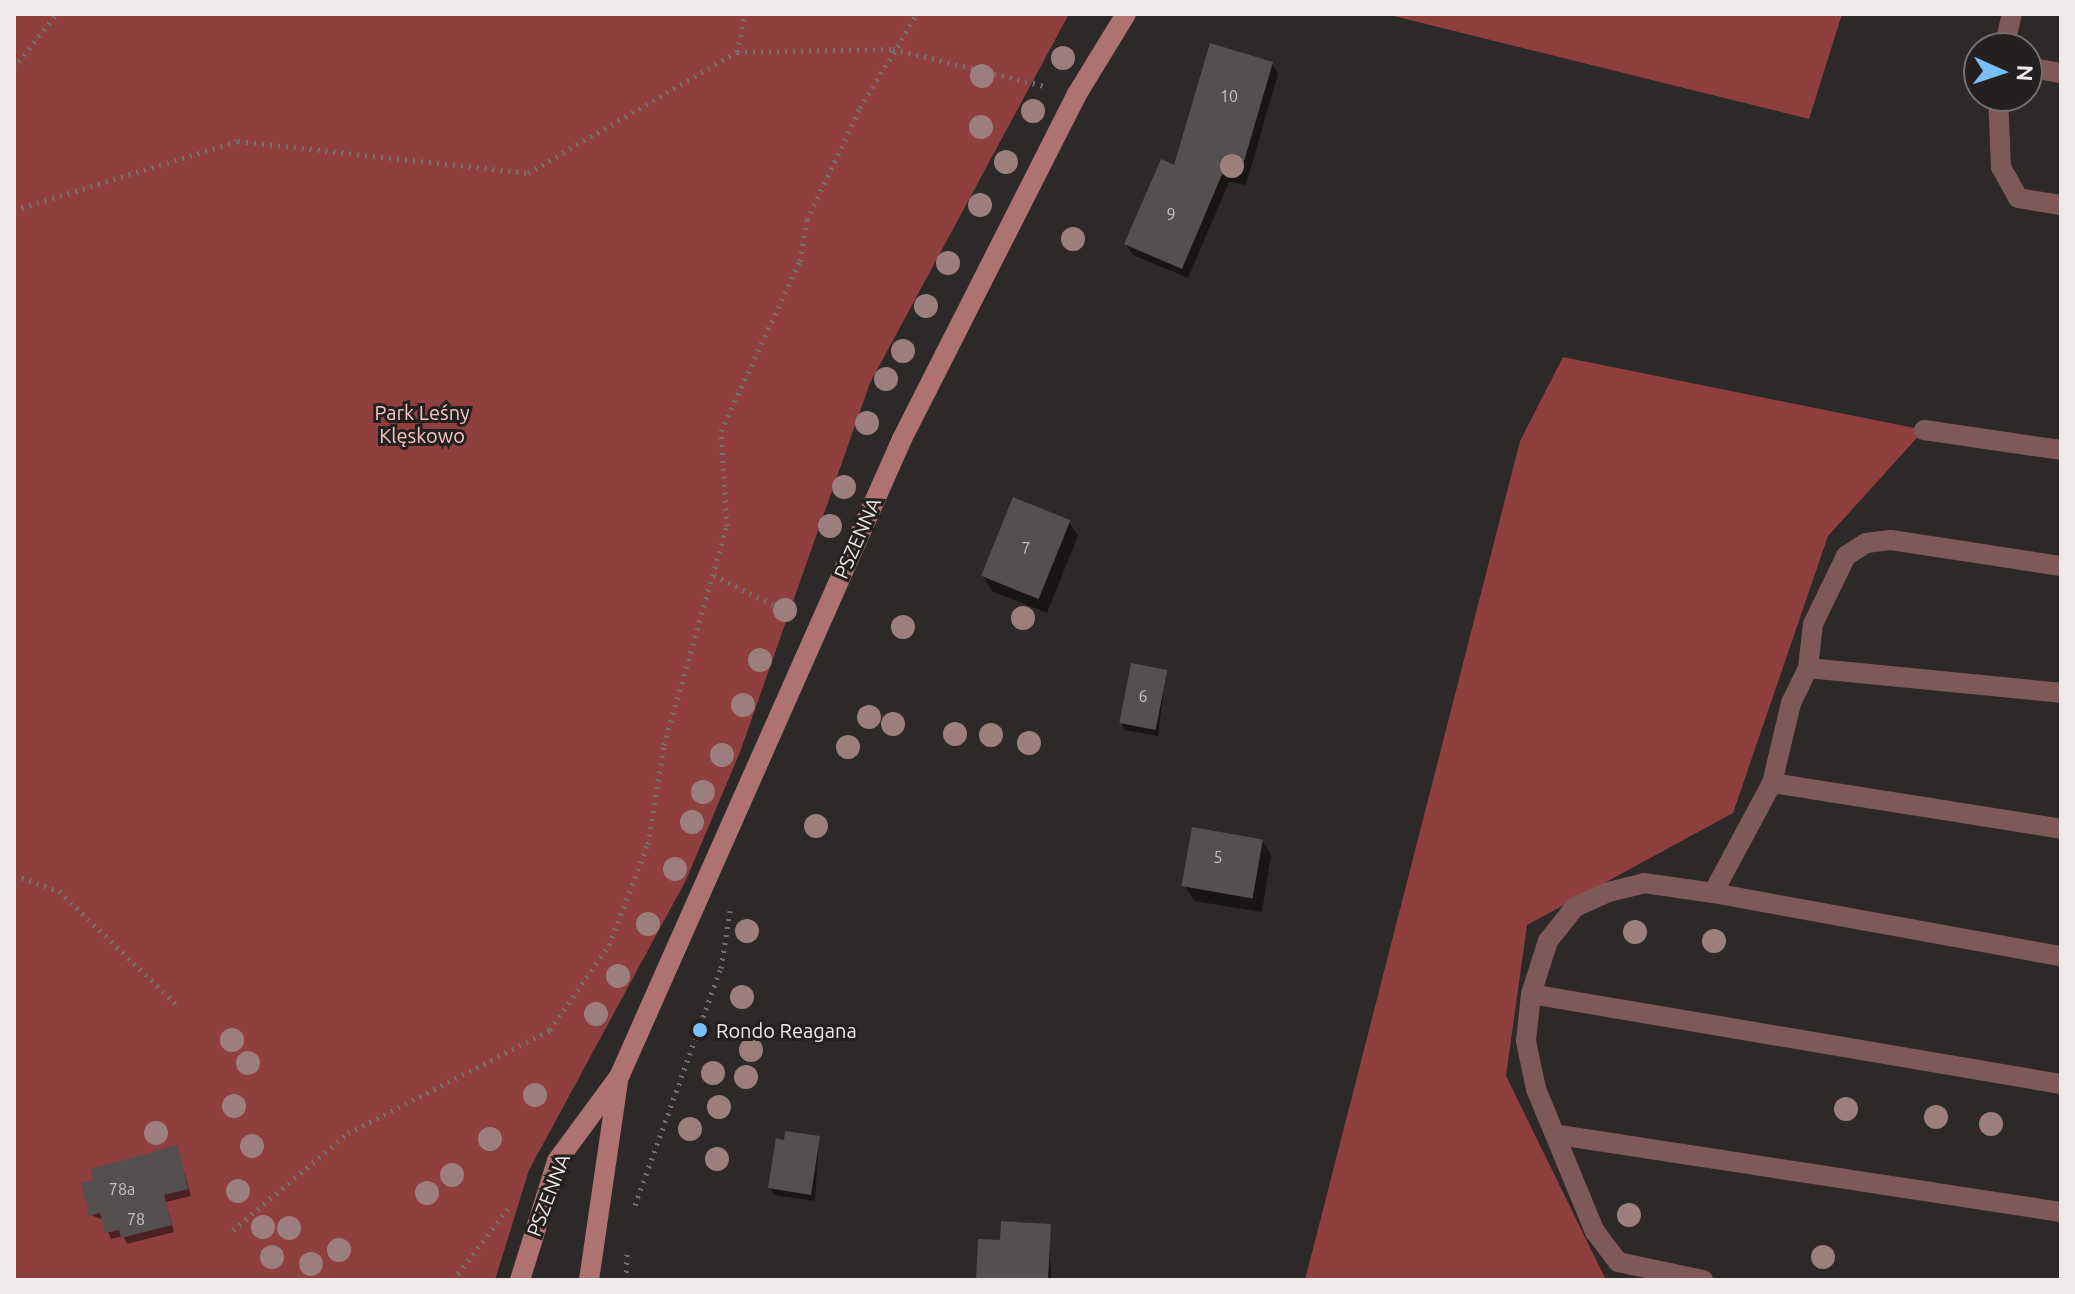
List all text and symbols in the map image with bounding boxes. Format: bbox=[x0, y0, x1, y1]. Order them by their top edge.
north arrow bbox=[1963, 32, 2043, 112]
text: N bbox=[2013, 64, 2038, 82]
house number: 10 bbox=[1220, 86, 1238, 106]
house number: 9 bbox=[1166, 204, 1176, 224]
park label: Park Leśny Klęskowo bbox=[374, 400, 470, 447]
street label: PSZENNA bbox=[828, 494, 886, 582]
house number: 7 bbox=[1021, 538, 1031, 558]
house number: 6 bbox=[1138, 686, 1148, 706]
house number: 5 bbox=[1213, 847, 1223, 867]
place label: Rondo Reagana bbox=[716, 1018, 857, 1042]
marker: Rondo Reagana bbox=[691, 1021, 709, 1039]
street label: PSZENNA bbox=[521, 1150, 575, 1240]
house number: 78a bbox=[109, 1179, 135, 1199]
house number: 78 bbox=[127, 1209, 145, 1229]

